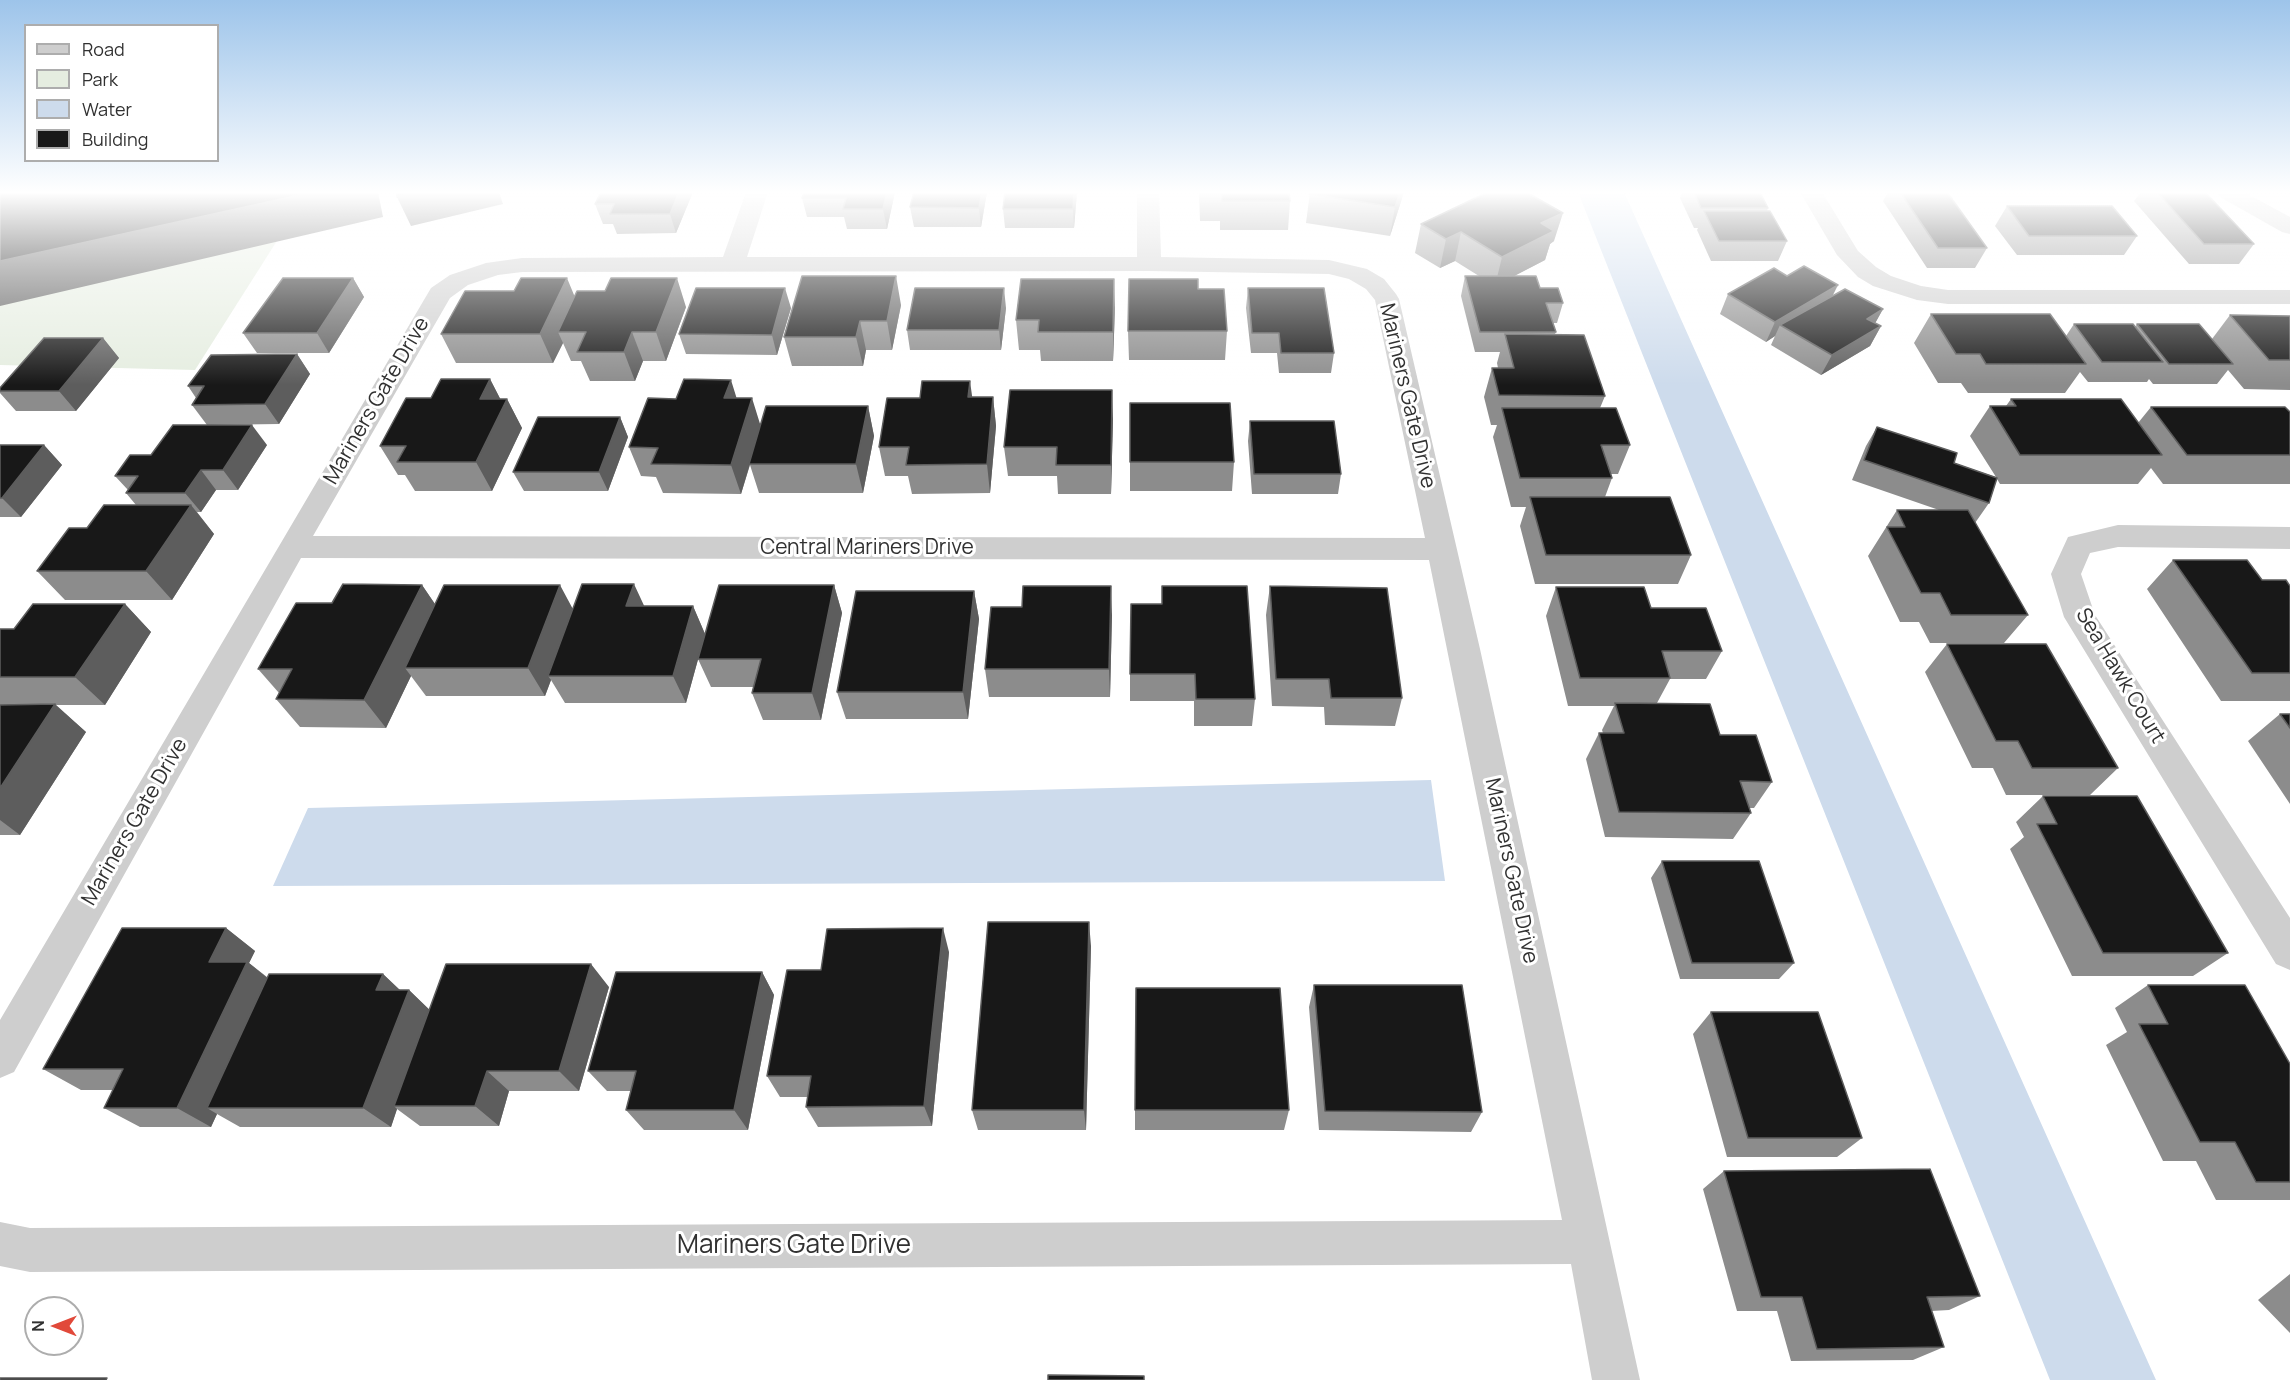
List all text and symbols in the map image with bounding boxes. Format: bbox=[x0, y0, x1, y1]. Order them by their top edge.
legend bbox=[24, 24, 219, 162]
text: Road bbox=[82, 37, 125, 61]
text: Park bbox=[82, 67, 118, 91]
text: Water bbox=[82, 97, 132, 121]
text: Building bbox=[82, 127, 148, 151]
street label: Mariners Gate Drive bbox=[1373, 301, 1441, 491]
street label: Mariners Gate Drive bbox=[319, 313, 435, 489]
street label: Central Mariners Drive bbox=[760, 535, 974, 561]
street label: Sea Hawk Court bbox=[2070, 604, 2170, 748]
street label: Mariners Gate Drive bbox=[77, 734, 193, 910]
street label: Mariners Gate Drive bbox=[1479, 776, 1543, 966]
street label: Mariners Gate Drive bbox=[677, 1230, 911, 1262]
north arrow bbox=[24, 1296, 84, 1356]
text: N bbox=[27, 1320, 49, 1332]

